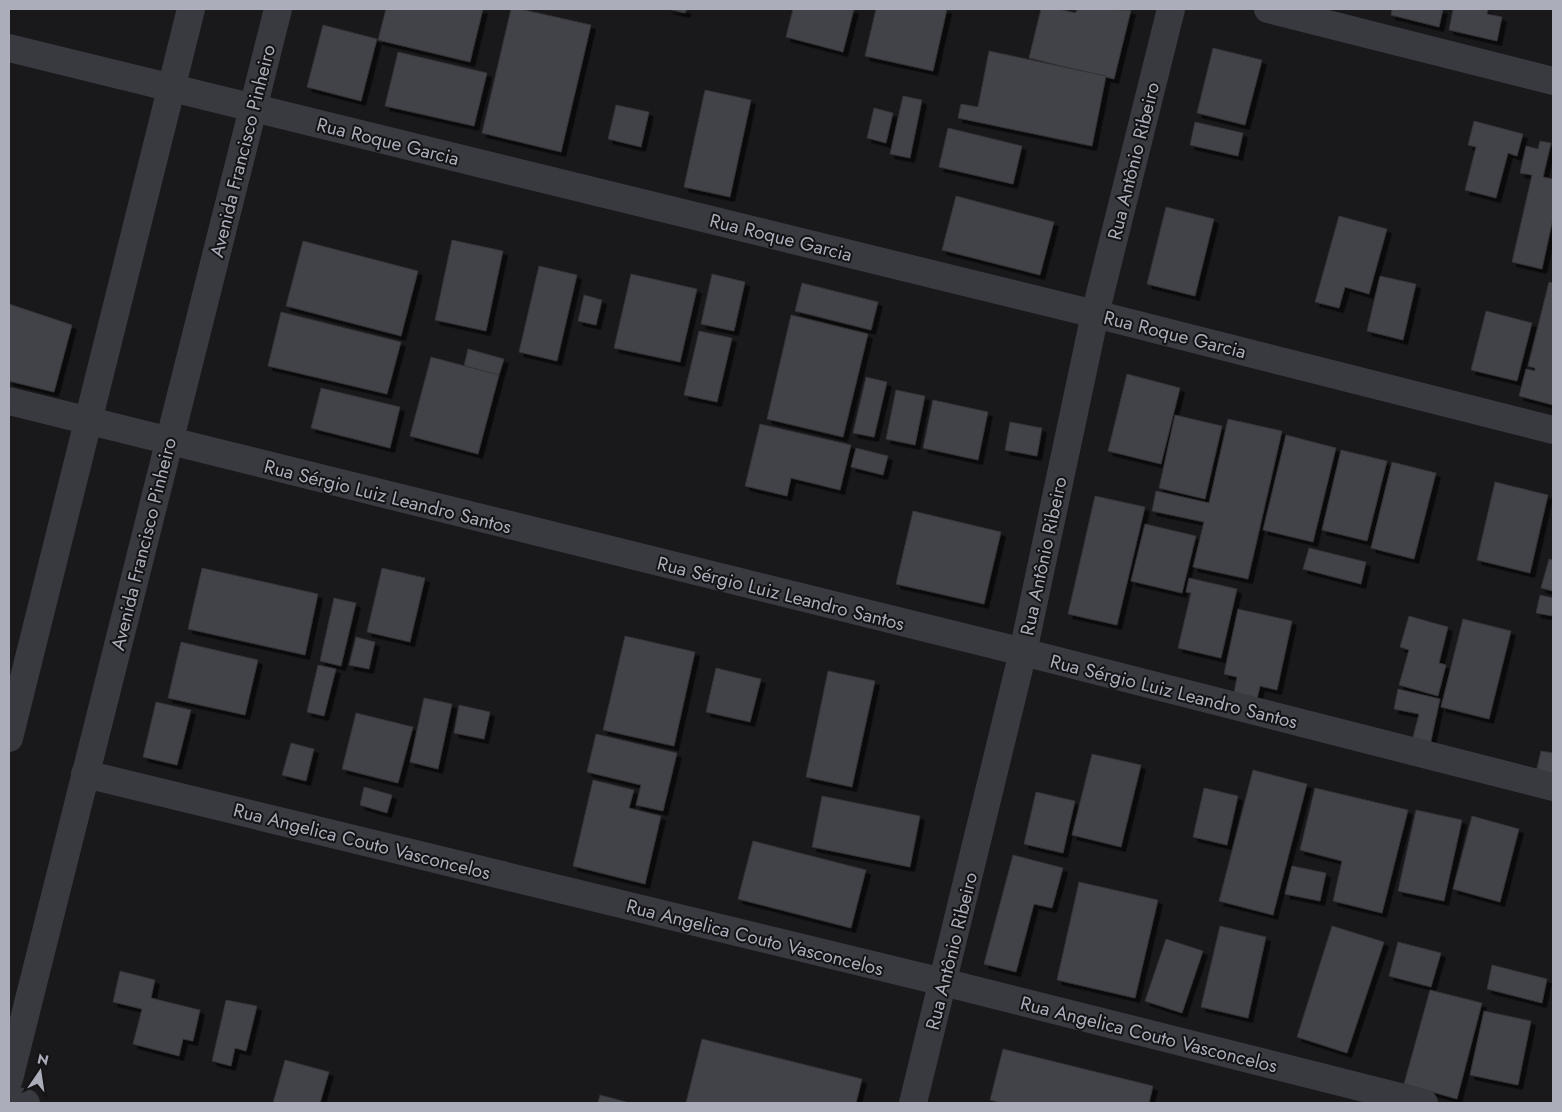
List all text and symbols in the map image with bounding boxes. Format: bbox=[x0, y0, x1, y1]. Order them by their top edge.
street label: Avenida Francisco Pinheiro bbox=[203, 42, 282, 260]
street label: Rua Antônio Ribeiro bbox=[1101, 79, 1166, 243]
street label: Rua Roque Garcia bbox=[314, 111, 462, 172]
street label: Rua Roque Garcia bbox=[707, 207, 855, 268]
street label: Rua Roque Garcia bbox=[1101, 304, 1249, 365]
street label: Avenida Francisco Pinheiro bbox=[104, 435, 183, 653]
street label: Rua Sérgio Luiz Leandro Santos bbox=[261, 453, 515, 540]
street label: Rua Antônio Ribeiro bbox=[1013, 474, 1073, 638]
street label: Rua Sérgio Luiz Leandro Santos bbox=[654, 550, 908, 637]
street label: Rua Sérgio Luiz Leandro Santos bbox=[1047, 648, 1301, 735]
street label: Rua Angelica Couto Vasconcelos bbox=[231, 796, 494, 887]
street label: Rua Antônio Ribeiro bbox=[919, 869, 984, 1033]
street label: Rua Angelica Couto Vasconcelos bbox=[624, 892, 887, 983]
street label: Rua Angelica Couto Vasconcelos bbox=[1018, 989, 1281, 1080]
north arrow bbox=[15, 1047, 65, 1097]
text: N bbox=[35, 1048, 51, 1070]

